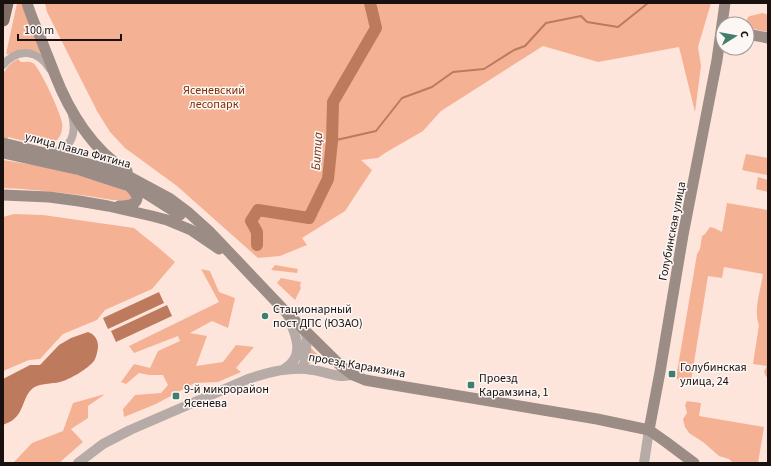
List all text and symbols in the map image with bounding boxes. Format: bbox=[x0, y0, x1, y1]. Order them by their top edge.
scale bar bbox=[18, 16, 121, 42]
north arrow bbox=[715, 16, 755, 56]
text: 100 m bbox=[24, 22, 54, 39]
text: С bbox=[736, 30, 752, 39]
park label: Ясеневский лесопарк bbox=[183, 82, 245, 113]
street label: улица Павла Фитина bbox=[23, 128, 133, 173]
water label: Битца bbox=[307, 131, 327, 171]
street label: Голубинская улица bbox=[655, 180, 690, 282]
place label: Стационарный пост ДПС (ЮЗАО) bbox=[273, 301, 363, 332]
marker: Стационарный пост ДПС (ЮЗАО) bbox=[260, 311, 270, 321]
street label: проезд Карамзина bbox=[307, 349, 407, 382]
place label: Голубинская улица, 24 bbox=[680, 359, 747, 390]
marker: Голубинская улица, 24 bbox=[667, 369, 677, 379]
place label: Проезд Карамзина, 1 bbox=[479, 370, 549, 401]
marker: Проезд Карамзина, 1 bbox=[466, 380, 476, 390]
place label: 9-й микрорайон Ясенева bbox=[184, 381, 269, 412]
marker: 9-й микрорайон Ясенева bbox=[171, 391, 181, 401]

